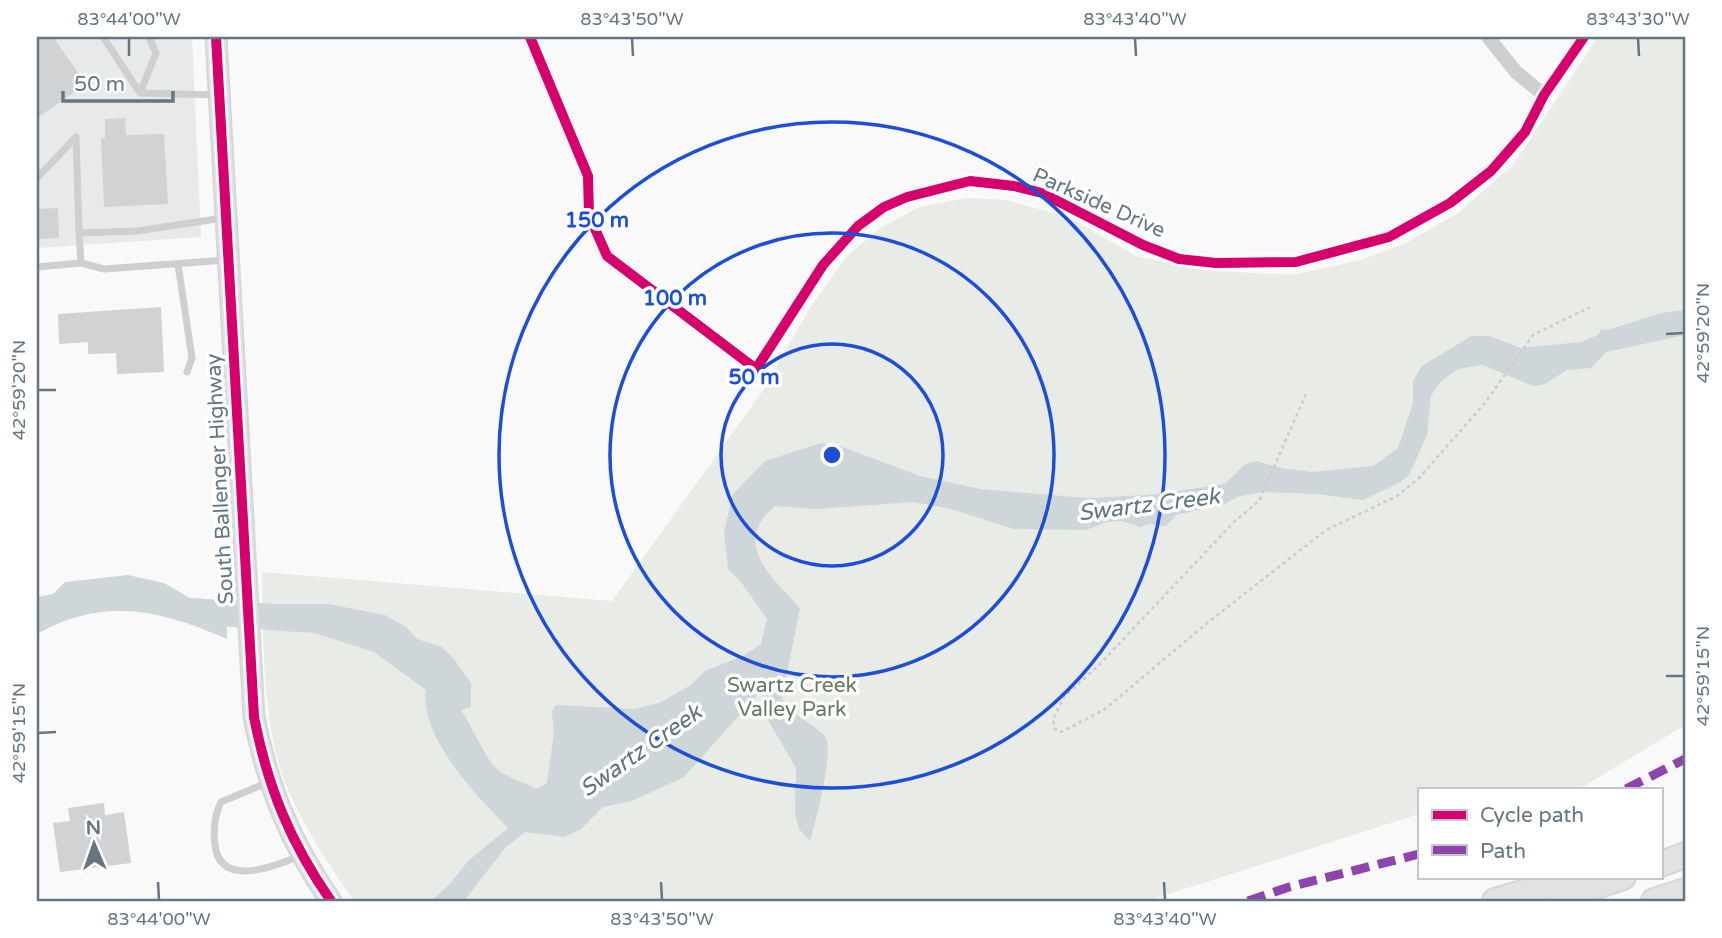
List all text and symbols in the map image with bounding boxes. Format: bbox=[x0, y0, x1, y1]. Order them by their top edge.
text: 83°44'00"W bbox=[77, 8, 181, 30]
text: 83°43'50"W bbox=[580, 8, 684, 30]
text: 83°43'40"W bbox=[1083, 8, 1187, 30]
text: 83°43'30"W bbox=[1586, 8, 1690, 30]
scale bar bbox=[63, 60, 173, 104]
text: 50 m bbox=[74, 72, 125, 97]
street label: Parkside Drive bbox=[1029, 163, 1169, 243]
text: 150 m bbox=[565, 208, 629, 233]
text: 42°59'20"N bbox=[1692, 283, 1714, 383]
text: 100 m bbox=[643, 286, 707, 311]
text: 42°59'20"N bbox=[8, 340, 30, 440]
street label: South Ballenger Highway bbox=[201, 353, 239, 605]
text: 50 m bbox=[728, 365, 780, 390]
centre of rings bbox=[820, 443, 844, 467]
water label: Swartz Creek bbox=[1077, 482, 1223, 528]
text: 42°59'15"N bbox=[1692, 626, 1714, 726]
park label: Swartz Creek Valley Park bbox=[727, 673, 857, 722]
text: 42°59'15"N bbox=[8, 683, 30, 783]
water label: Swartz Creek bbox=[575, 698, 709, 803]
legend bbox=[1418, 788, 1662, 878]
text: Cycle path bbox=[1480, 803, 1584, 828]
north arrow bbox=[60, 808, 130, 878]
text: N bbox=[85, 817, 101, 839]
text: Path bbox=[1480, 839, 1526, 864]
text: 83°44'00"W bbox=[107, 908, 211, 930]
text: 83°43'50"W bbox=[610, 908, 714, 930]
text: 83°43'40"W bbox=[1113, 908, 1217, 930]

